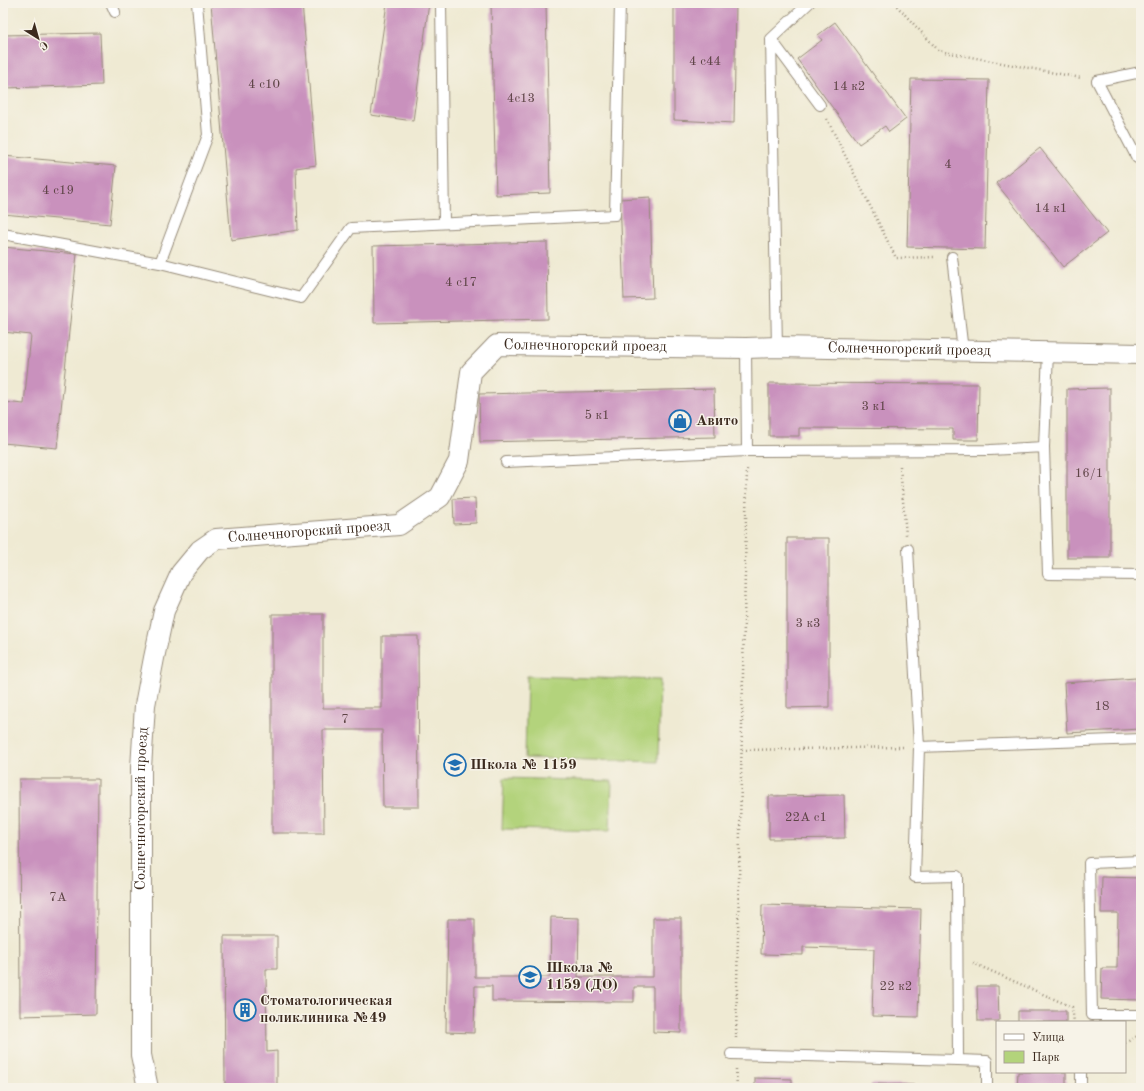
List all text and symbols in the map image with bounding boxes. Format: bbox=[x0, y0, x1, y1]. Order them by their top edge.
north arrow bbox=[18, 18, 58, 58]
text: С bbox=[37, 38, 49, 51]
house number: 4 с44 bbox=[689, 55, 721, 68]
house number: 4 с10 bbox=[248, 78, 280, 91]
house number: 14 к2 bbox=[833, 80, 865, 93]
house number: 4с13 bbox=[507, 92, 535, 105]
house number: 4 bbox=[944, 158, 952, 171]
house number: 4 с19 bbox=[42, 184, 74, 197]
house number: 14 к1 bbox=[1035, 202, 1067, 215]
house number: 4 с17 bbox=[445, 276, 477, 289]
street label: Солнечногорский проезд bbox=[504, 338, 667, 355]
street label: Солнечногорский проезд bbox=[827, 340, 991, 359]
house number: 3 к1 bbox=[861, 400, 887, 413]
shop icon: Авито bbox=[667, 408, 693, 434]
house number: 5 к1 bbox=[584, 409, 610, 422]
place label: Авито bbox=[696, 414, 738, 429]
house number: 16/1 bbox=[1075, 467, 1103, 480]
street label: Солнечногорский проезд bbox=[227, 518, 392, 546]
house number: 3 к3 bbox=[795, 617, 821, 630]
house number: 18 bbox=[1094, 700, 1110, 713]
house number: 7 bbox=[341, 713, 349, 726]
street label: Солнечногорский проезд bbox=[133, 726, 151, 890]
school or university icon: Школа № 1159 bbox=[442, 752, 468, 778]
place label: Школа № 1159 bbox=[470, 758, 577, 773]
house number: 22А с1 bbox=[785, 811, 827, 824]
house number: 7А bbox=[49, 891, 67, 904]
place label: Школа № 1159 (ДО) bbox=[546, 961, 618, 993]
school or university icon: Школа № 1159 (ДО) bbox=[517, 964, 543, 990]
house number: 22 к2 bbox=[880, 980, 912, 993]
place label: Стоматологическая поликлиника №49 bbox=[260, 994, 392, 1026]
building icon: Стоматологическая поликлиника №49 bbox=[232, 997, 258, 1023]
legend bbox=[996, 1021, 1126, 1073]
text: Улица bbox=[1032, 1032, 1065, 1044]
text: Парк bbox=[1032, 1052, 1060, 1064]

